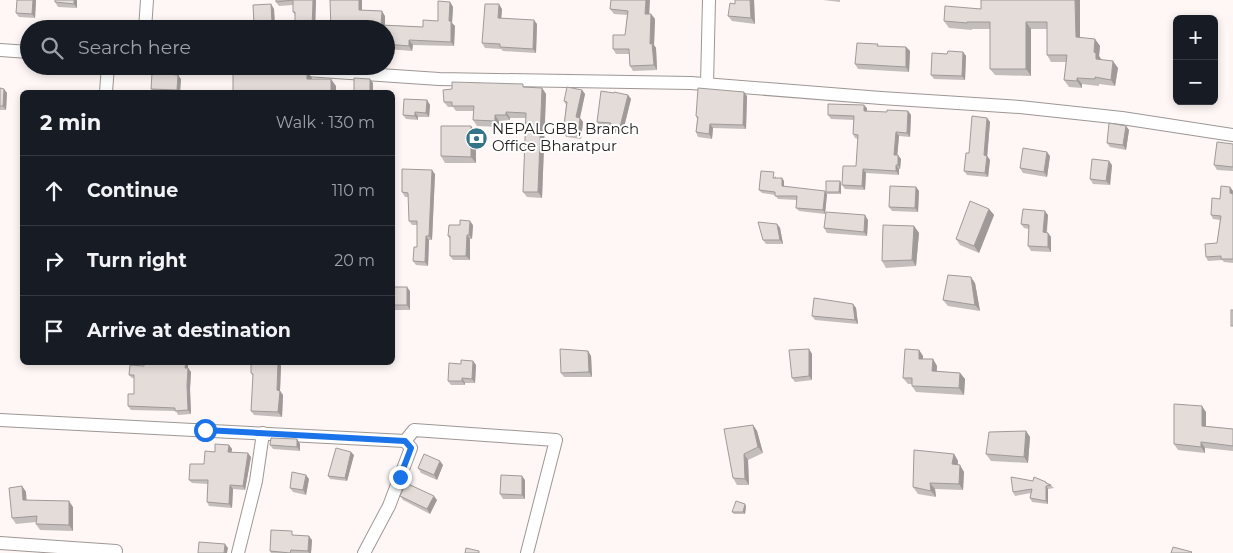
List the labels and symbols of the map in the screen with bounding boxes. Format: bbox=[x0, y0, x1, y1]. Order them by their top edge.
place label: NEPALGBB, Branch Office Bharatpur bbox=[492, 119, 639, 155]
bank icon: NEPALGBB, Branch Office Bharatpur bbox=[464, 126, 488, 150]
route start bbox=[194, 419, 217, 442]
route end bbox=[389, 466, 412, 489]

